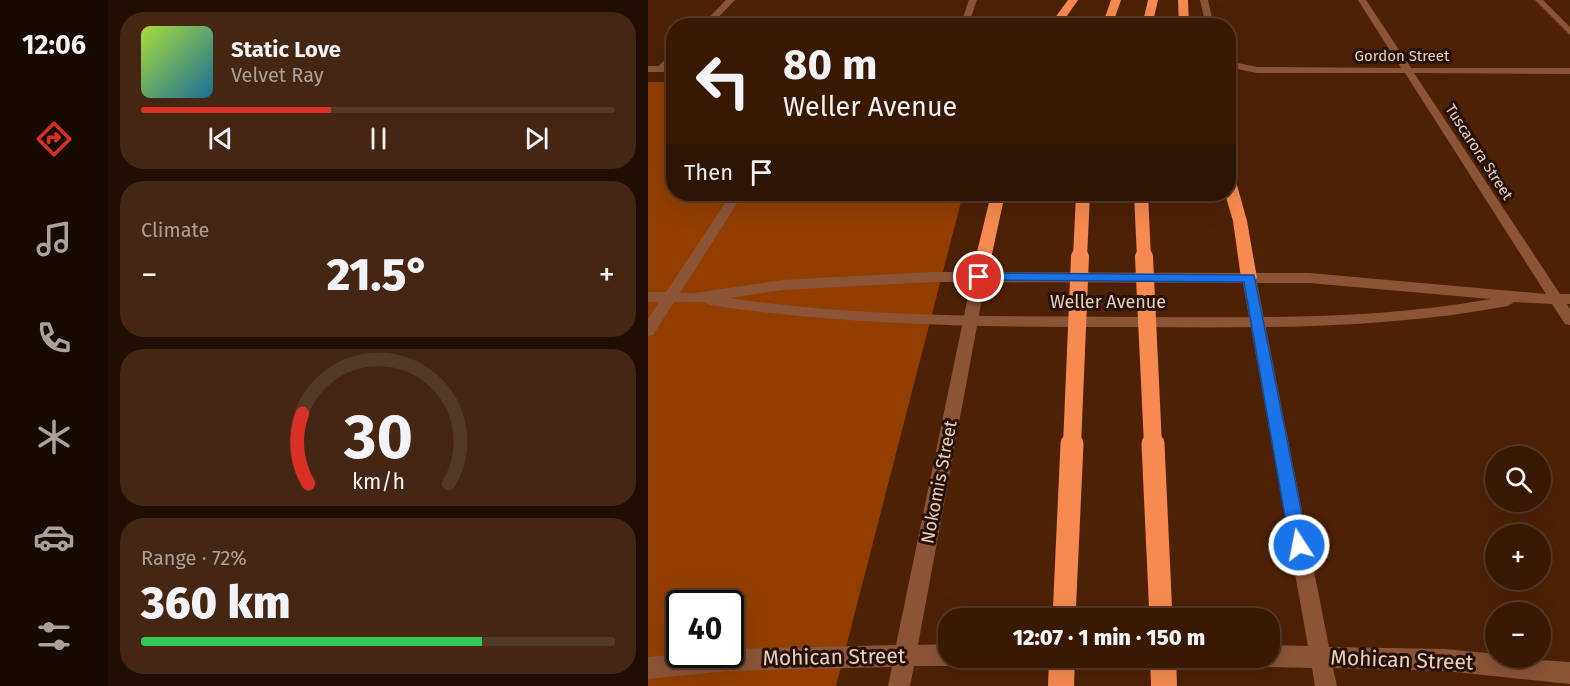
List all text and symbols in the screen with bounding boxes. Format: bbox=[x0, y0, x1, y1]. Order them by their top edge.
text: 12:06 bbox=[22, 29, 86, 61]
text: Static Love bbox=[231, 36, 341, 63]
text: 80 m bbox=[783, 40, 877, 90]
icon: left bbox=[684, 42, 762, 120]
street label: Gordon Street bbox=[1355, 47, 1450, 65]
text: Velvet Ray bbox=[231, 63, 324, 87]
text: Weller Avenue bbox=[783, 91, 957, 123]
street label: Tuscarora Street bbox=[1441, 101, 1517, 204]
icon: directions bbox=[33, 118, 75, 160]
icon: previous bbox=[204, 122, 237, 155]
icon: pause bbox=[362, 122, 395, 155]
icon: next bbox=[520, 122, 553, 155]
icon: arrive bbox=[745, 156, 778, 189]
text: Then bbox=[684, 159, 733, 186]
icon: music bbox=[33, 218, 75, 260]
text: Climate bbox=[141, 218, 209, 242]
text: 21.5° bbox=[327, 248, 429, 302]
pin bbox=[953, 251, 1004, 302]
text: − bbox=[141, 255, 158, 295]
text: + bbox=[599, 255, 615, 295]
icon: arrive bbox=[962, 260, 995, 293]
street label: Weller Avenue bbox=[1050, 291, 1166, 313]
icon: phone bbox=[33, 317, 75, 359]
text: 30 bbox=[343, 400, 412, 475]
icon: climate bbox=[33, 416, 75, 458]
street label: Nokomis Street bbox=[916, 418, 962, 545]
map controls bbox=[1485, 446, 1551, 668]
button: search bbox=[1485, 446, 1551, 512]
text: km/h bbox=[351, 470, 405, 496]
position arrow bbox=[1267, 513, 1331, 577]
icon: car bbox=[33, 516, 75, 558]
button: + bbox=[1485, 524, 1551, 590]
text: Range · 72% bbox=[141, 546, 247, 570]
text: 360 km bbox=[141, 576, 291, 630]
speed limit sign: 40 bbox=[666, 590, 744, 668]
button: − bbox=[1485, 602, 1551, 668]
icon: filters bbox=[33, 615, 75, 657]
text: 12:07 · 1 min · 150 m bbox=[1013, 624, 1205, 651]
street label: Mohican Street bbox=[762, 643, 906, 671]
street label: Mohican Street bbox=[1330, 645, 1474, 676]

